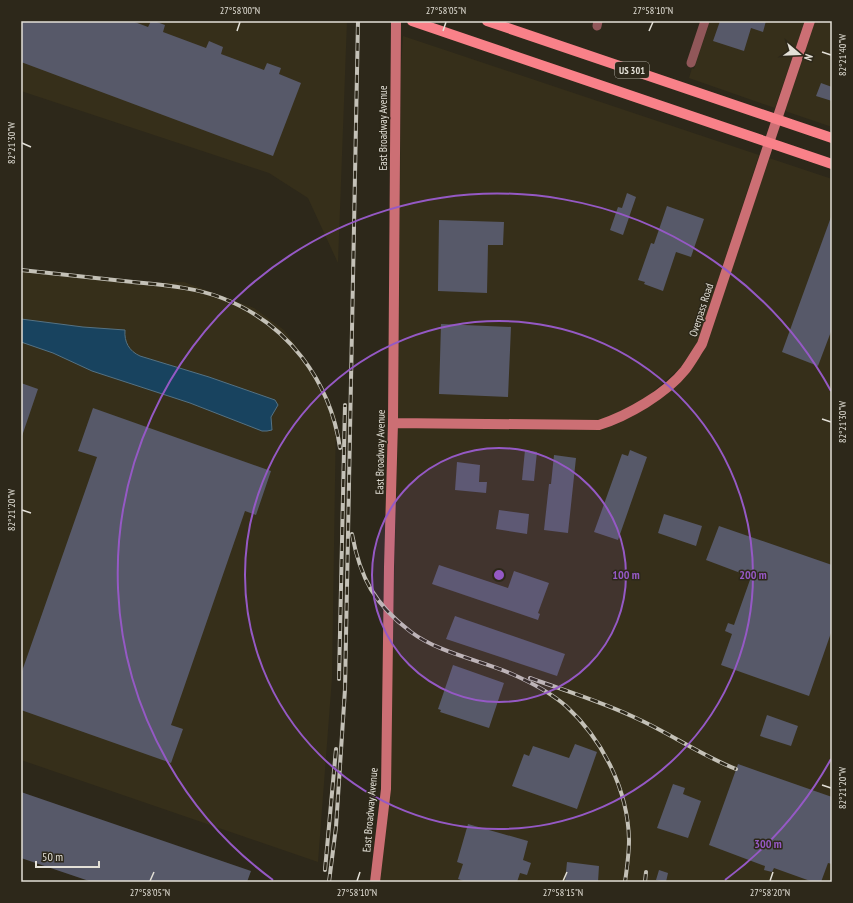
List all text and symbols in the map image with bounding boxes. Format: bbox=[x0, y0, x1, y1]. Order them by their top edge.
text: 27°58'00"N bbox=[220, 4, 260, 17]
text: 27°58'05"N bbox=[426, 4, 466, 17]
text: 27°58'10"N bbox=[633, 4, 673, 17]
north arrow bbox=[779, 34, 819, 74]
text: 82°21'40"W bbox=[836, 34, 849, 76]
text: N bbox=[801, 52, 816, 62]
road number: US 301 bbox=[615, 62, 649, 78]
street label: East Broadway Avenue bbox=[376, 85, 390, 170]
text: 82°21'30"W bbox=[5, 122, 18, 164]
street label: Overpass Road bbox=[686, 281, 716, 339]
text: 82°21'30"W bbox=[836, 401, 849, 443]
street label: East Broadway Avenue bbox=[372, 409, 388, 495]
text: 82°21'20"W bbox=[5, 489, 18, 531]
text: 100 m bbox=[612, 567, 640, 582]
text: 200 m bbox=[739, 567, 767, 582]
centre of rings bbox=[492, 568, 506, 582]
street label: East Broadway Avenue bbox=[359, 767, 381, 853]
text: 82°21'20"W bbox=[836, 767, 849, 809]
text: 300 m bbox=[754, 836, 782, 851]
scale bar bbox=[36, 843, 99, 869]
text: 50 m bbox=[42, 849, 63, 864]
text: 27°58'05"N bbox=[130, 886, 170, 899]
text: 27°58'10"N bbox=[337, 886, 377, 899]
text: 27°58'15"N bbox=[543, 886, 583, 899]
text: 27°58'20"N bbox=[750, 886, 790, 899]

